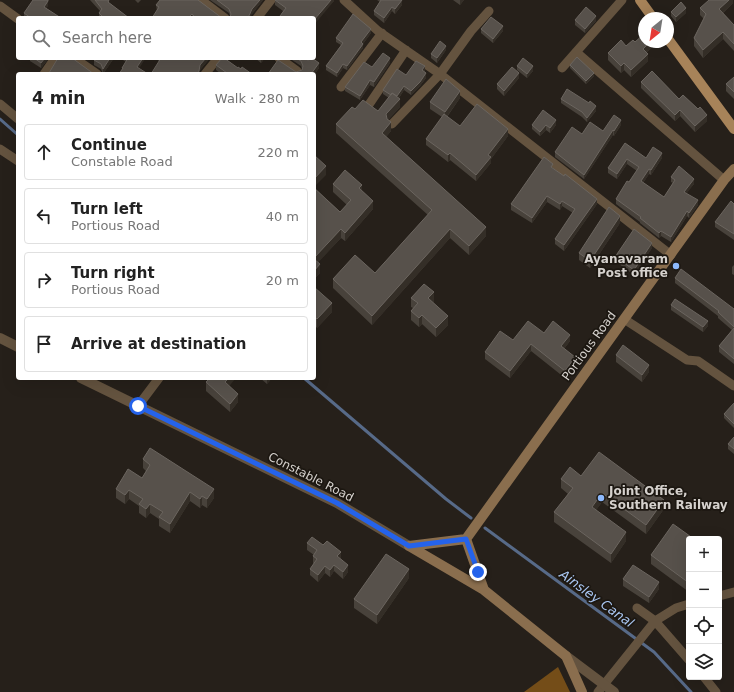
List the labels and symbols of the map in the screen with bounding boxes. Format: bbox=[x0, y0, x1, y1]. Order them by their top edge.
north arrow bbox=[638, 12, 674, 48]
place label: Ayanavaram Post office bbox=[584, 252, 668, 280]
marker: Ayanavaram Post office bbox=[671, 261, 681, 271]
street label: Portious Road bbox=[559, 309, 619, 383]
route start bbox=[129, 397, 147, 415]
street label: Constable Road bbox=[266, 449, 356, 505]
place label: Joint Office, Southern Railway bbox=[608, 484, 728, 512]
marker: Joint Office, Southern Railway bbox=[596, 493, 606, 503]
route end bbox=[469, 563, 487, 581]
water label: Ainsley Canal bbox=[556, 566, 637, 631]

